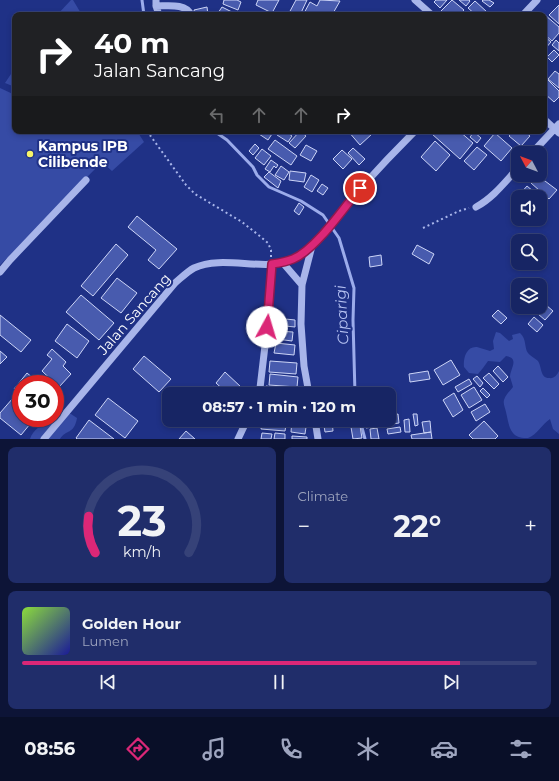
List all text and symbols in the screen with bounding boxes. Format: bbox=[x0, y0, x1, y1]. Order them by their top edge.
text: 40 m bbox=[94, 26, 170, 60]
icon: right bbox=[28, 28, 80, 80]
text: Jalan Sancang bbox=[94, 60, 225, 82]
icon: left bbox=[206, 104, 228, 126]
icon: ahead bbox=[248, 104, 270, 126]
icon: ahead bbox=[290, 104, 312, 126]
icon: right bbox=[332, 104, 354, 126]
place label: Kampus IPB Cilibende bbox=[38, 137, 128, 171]
north arrow bbox=[511, 146, 547, 182]
map controls bbox=[511, 146, 547, 314]
marker: Kampus IPB Cilibende bbox=[25, 149, 35, 159]
pin bbox=[343, 171, 377, 205]
icon: arrive bbox=[349, 177, 371, 199]
button: sound bbox=[511, 190, 547, 226]
button: search bbox=[511, 234, 547, 270]
street label: Jalan Sancang bbox=[93, 270, 174, 359]
button: layers bbox=[511, 278, 547, 314]
water label: Ciparigi bbox=[330, 284, 353, 345]
position arrow bbox=[246, 306, 288, 348]
speed limit sign: 30 bbox=[12, 375, 64, 427]
text: 08:57 · 1 min · 120 m bbox=[202, 397, 356, 416]
text: Climate bbox=[298, 488, 348, 504]
text: 23 bbox=[117, 496, 166, 546]
text: 22° bbox=[393, 508, 441, 545]
text: − bbox=[298, 513, 310, 540]
text: + bbox=[524, 513, 537, 540]
text: km/h bbox=[123, 543, 161, 561]
text: Golden Hour bbox=[82, 614, 181, 633]
text: Lumen bbox=[82, 633, 129, 649]
icon: previous bbox=[97, 671, 119, 693]
icon: pause bbox=[268, 671, 290, 693]
icon: next bbox=[440, 671, 462, 693]
icon: directions bbox=[124, 735, 152, 763]
icon: music bbox=[200, 735, 228, 763]
icon: phone bbox=[277, 735, 305, 763]
icon: climate bbox=[354, 735, 382, 763]
icon: car bbox=[430, 735, 458, 763]
icon: filters bbox=[507, 735, 535, 763]
text: 08:56 bbox=[24, 738, 75, 760]

